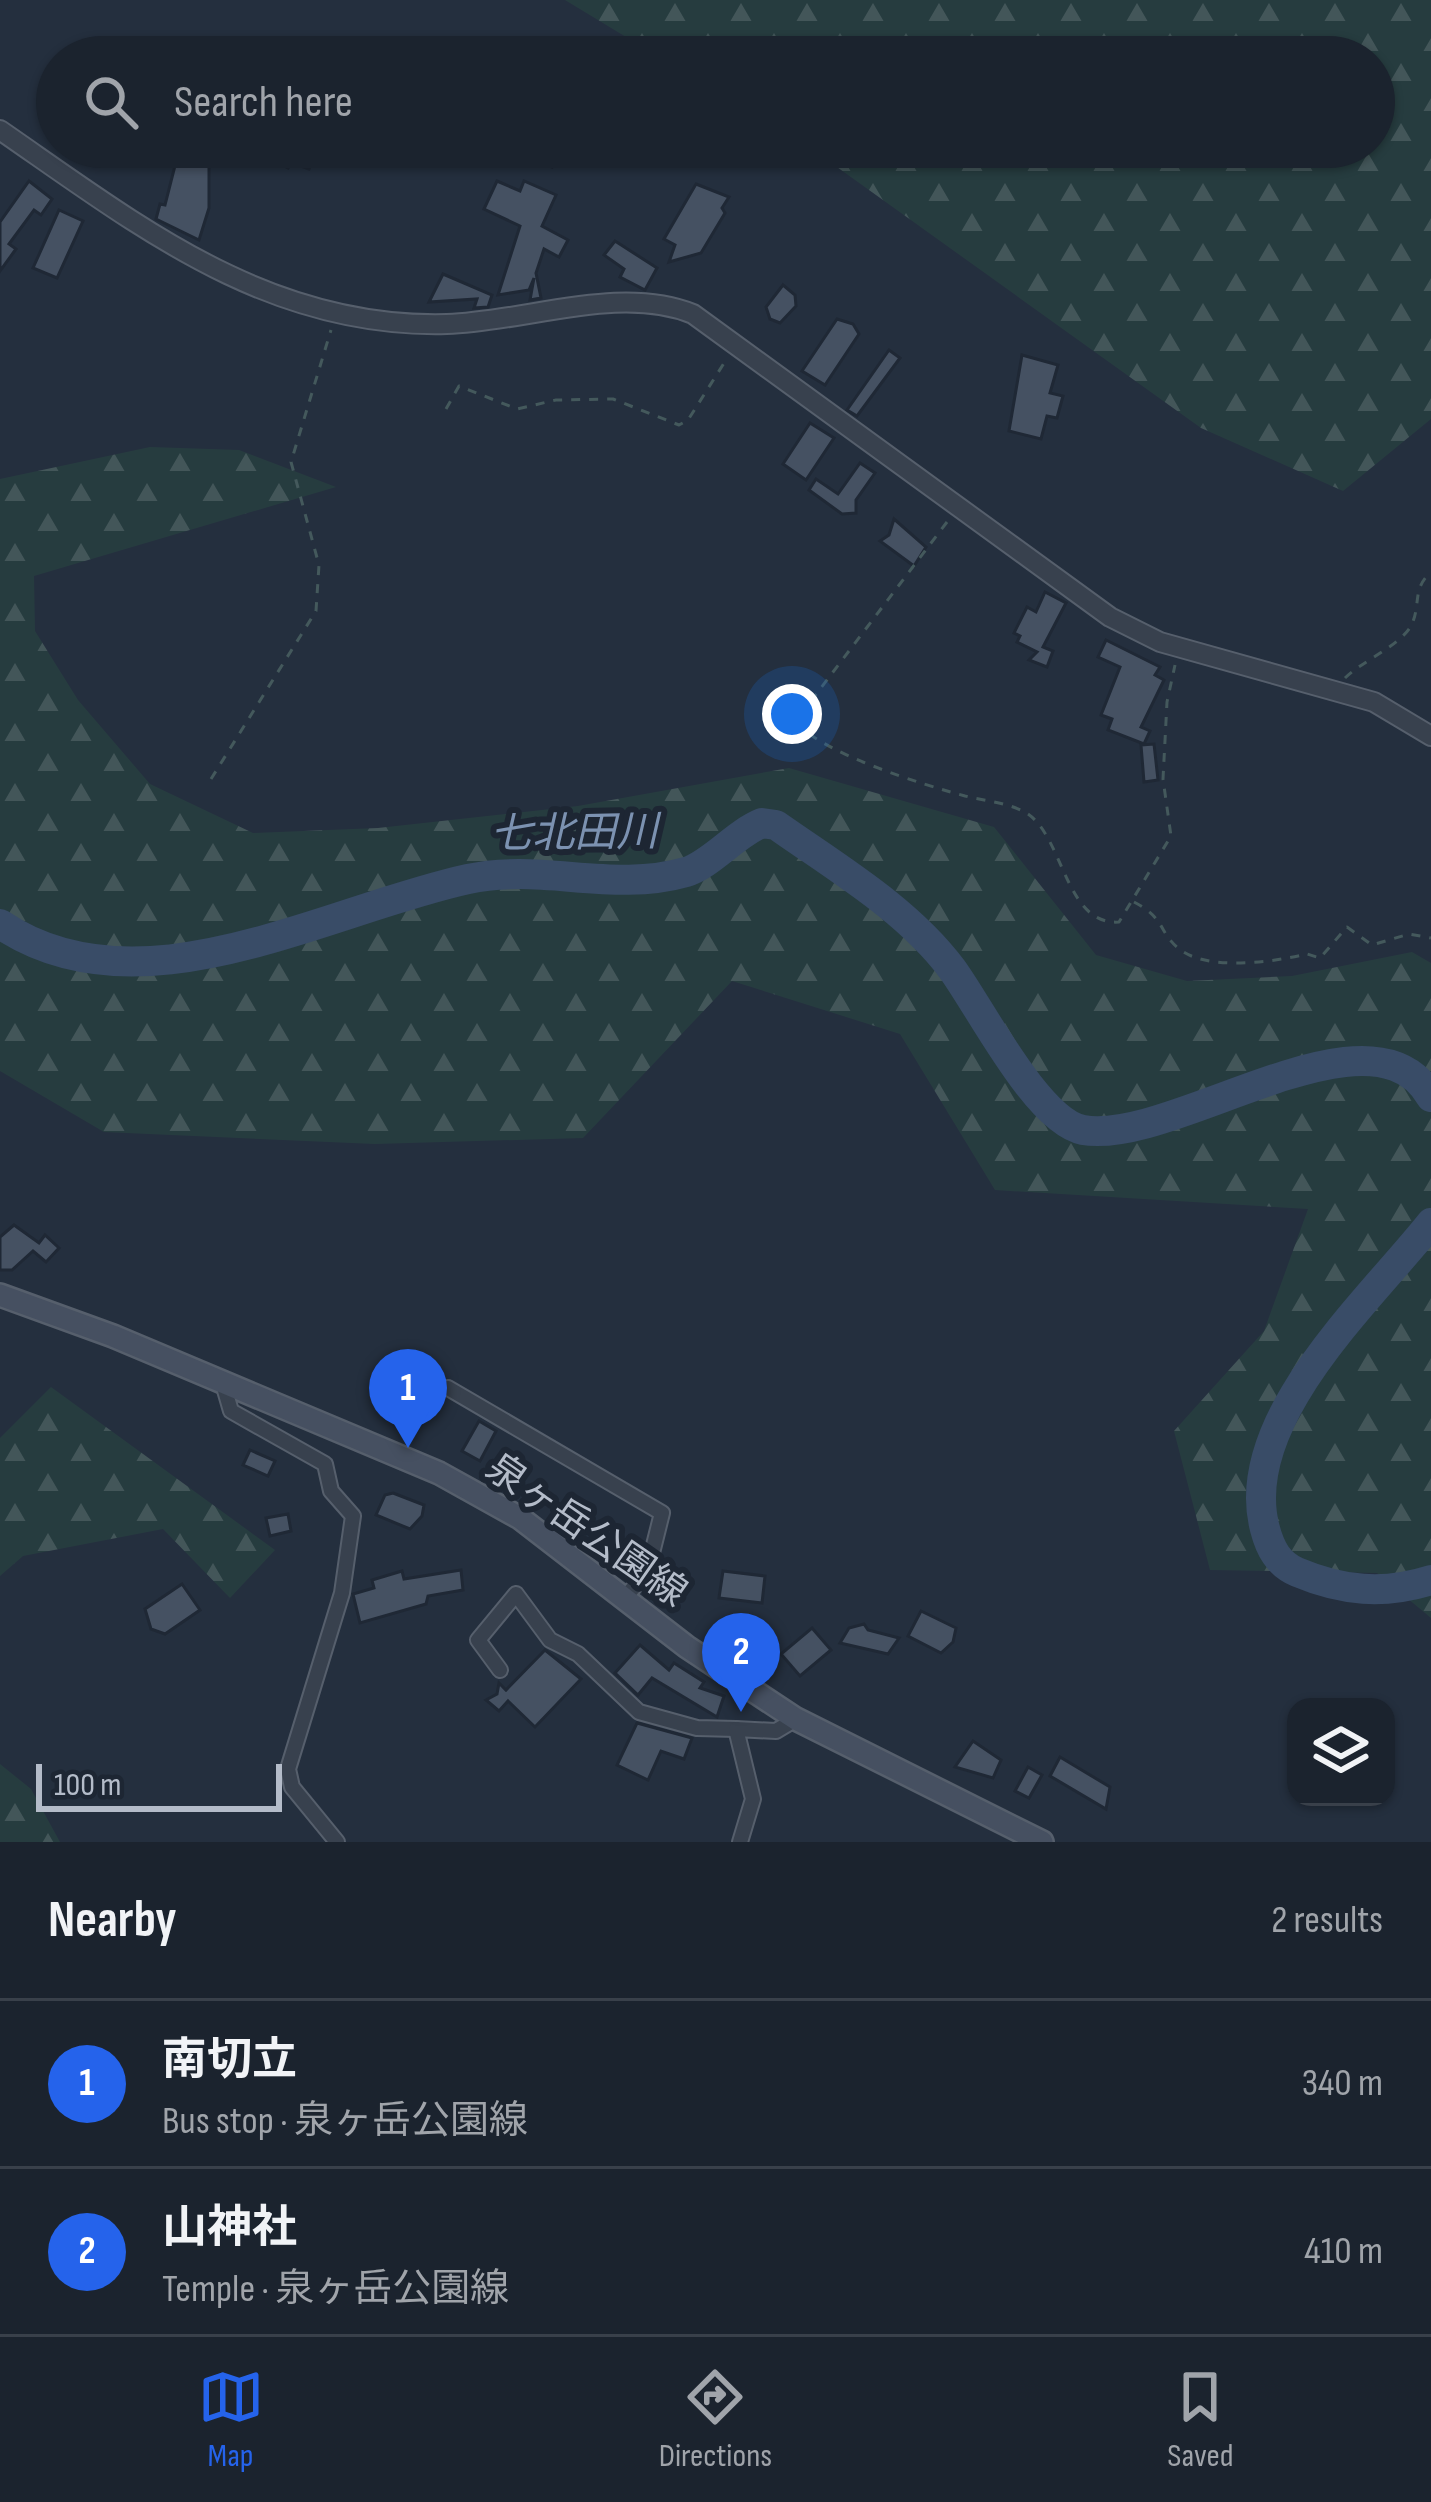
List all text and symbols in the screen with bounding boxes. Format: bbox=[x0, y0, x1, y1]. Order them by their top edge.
search box bbox=[36, 36, 1395, 168]
icon: search bbox=[78, 69, 144, 135]
text: Search here bbox=[174, 75, 353, 130]
your location bbox=[762, 684, 822, 744]
water label: 七北田川 bbox=[490, 807, 662, 861]
pin: 1 bbox=[369, 1349, 447, 1448]
street label: 泉ヶ岳公園線 bbox=[477, 1445, 695, 1617]
pin: 2 bbox=[702, 1613, 780, 1712]
map controls bbox=[1287, 1698, 1395, 1806]
button: layers bbox=[1287, 1698, 1395, 1806]
scale bar bbox=[36, 1758, 282, 1811]
text: 100 m bbox=[54, 1765, 121, 1805]
text: Nearby bbox=[48, 1890, 177, 1951]
text: 2 results bbox=[1271, 1897, 1383, 1944]
text: 南切立 bbox=[162, 2033, 297, 2088]
text: 1 bbox=[79, 2060, 95, 2107]
text: 340 m bbox=[1302, 2060, 1383, 2107]
text: Bus stop · 泉ヶ岳公園線 bbox=[162, 2098, 528, 2145]
text: 山神社 bbox=[162, 2201, 297, 2256]
text: 2 bbox=[78, 2228, 96, 2275]
text: 410 m bbox=[1304, 2228, 1383, 2275]
text: Temple · 泉ヶ岳公園線 bbox=[162, 2266, 509, 2313]
tab: Map bbox=[198, 2364, 264, 2476]
tab: Directions bbox=[659, 2364, 772, 2476]
tab: Saved bbox=[1167, 2364, 1233, 2476]

